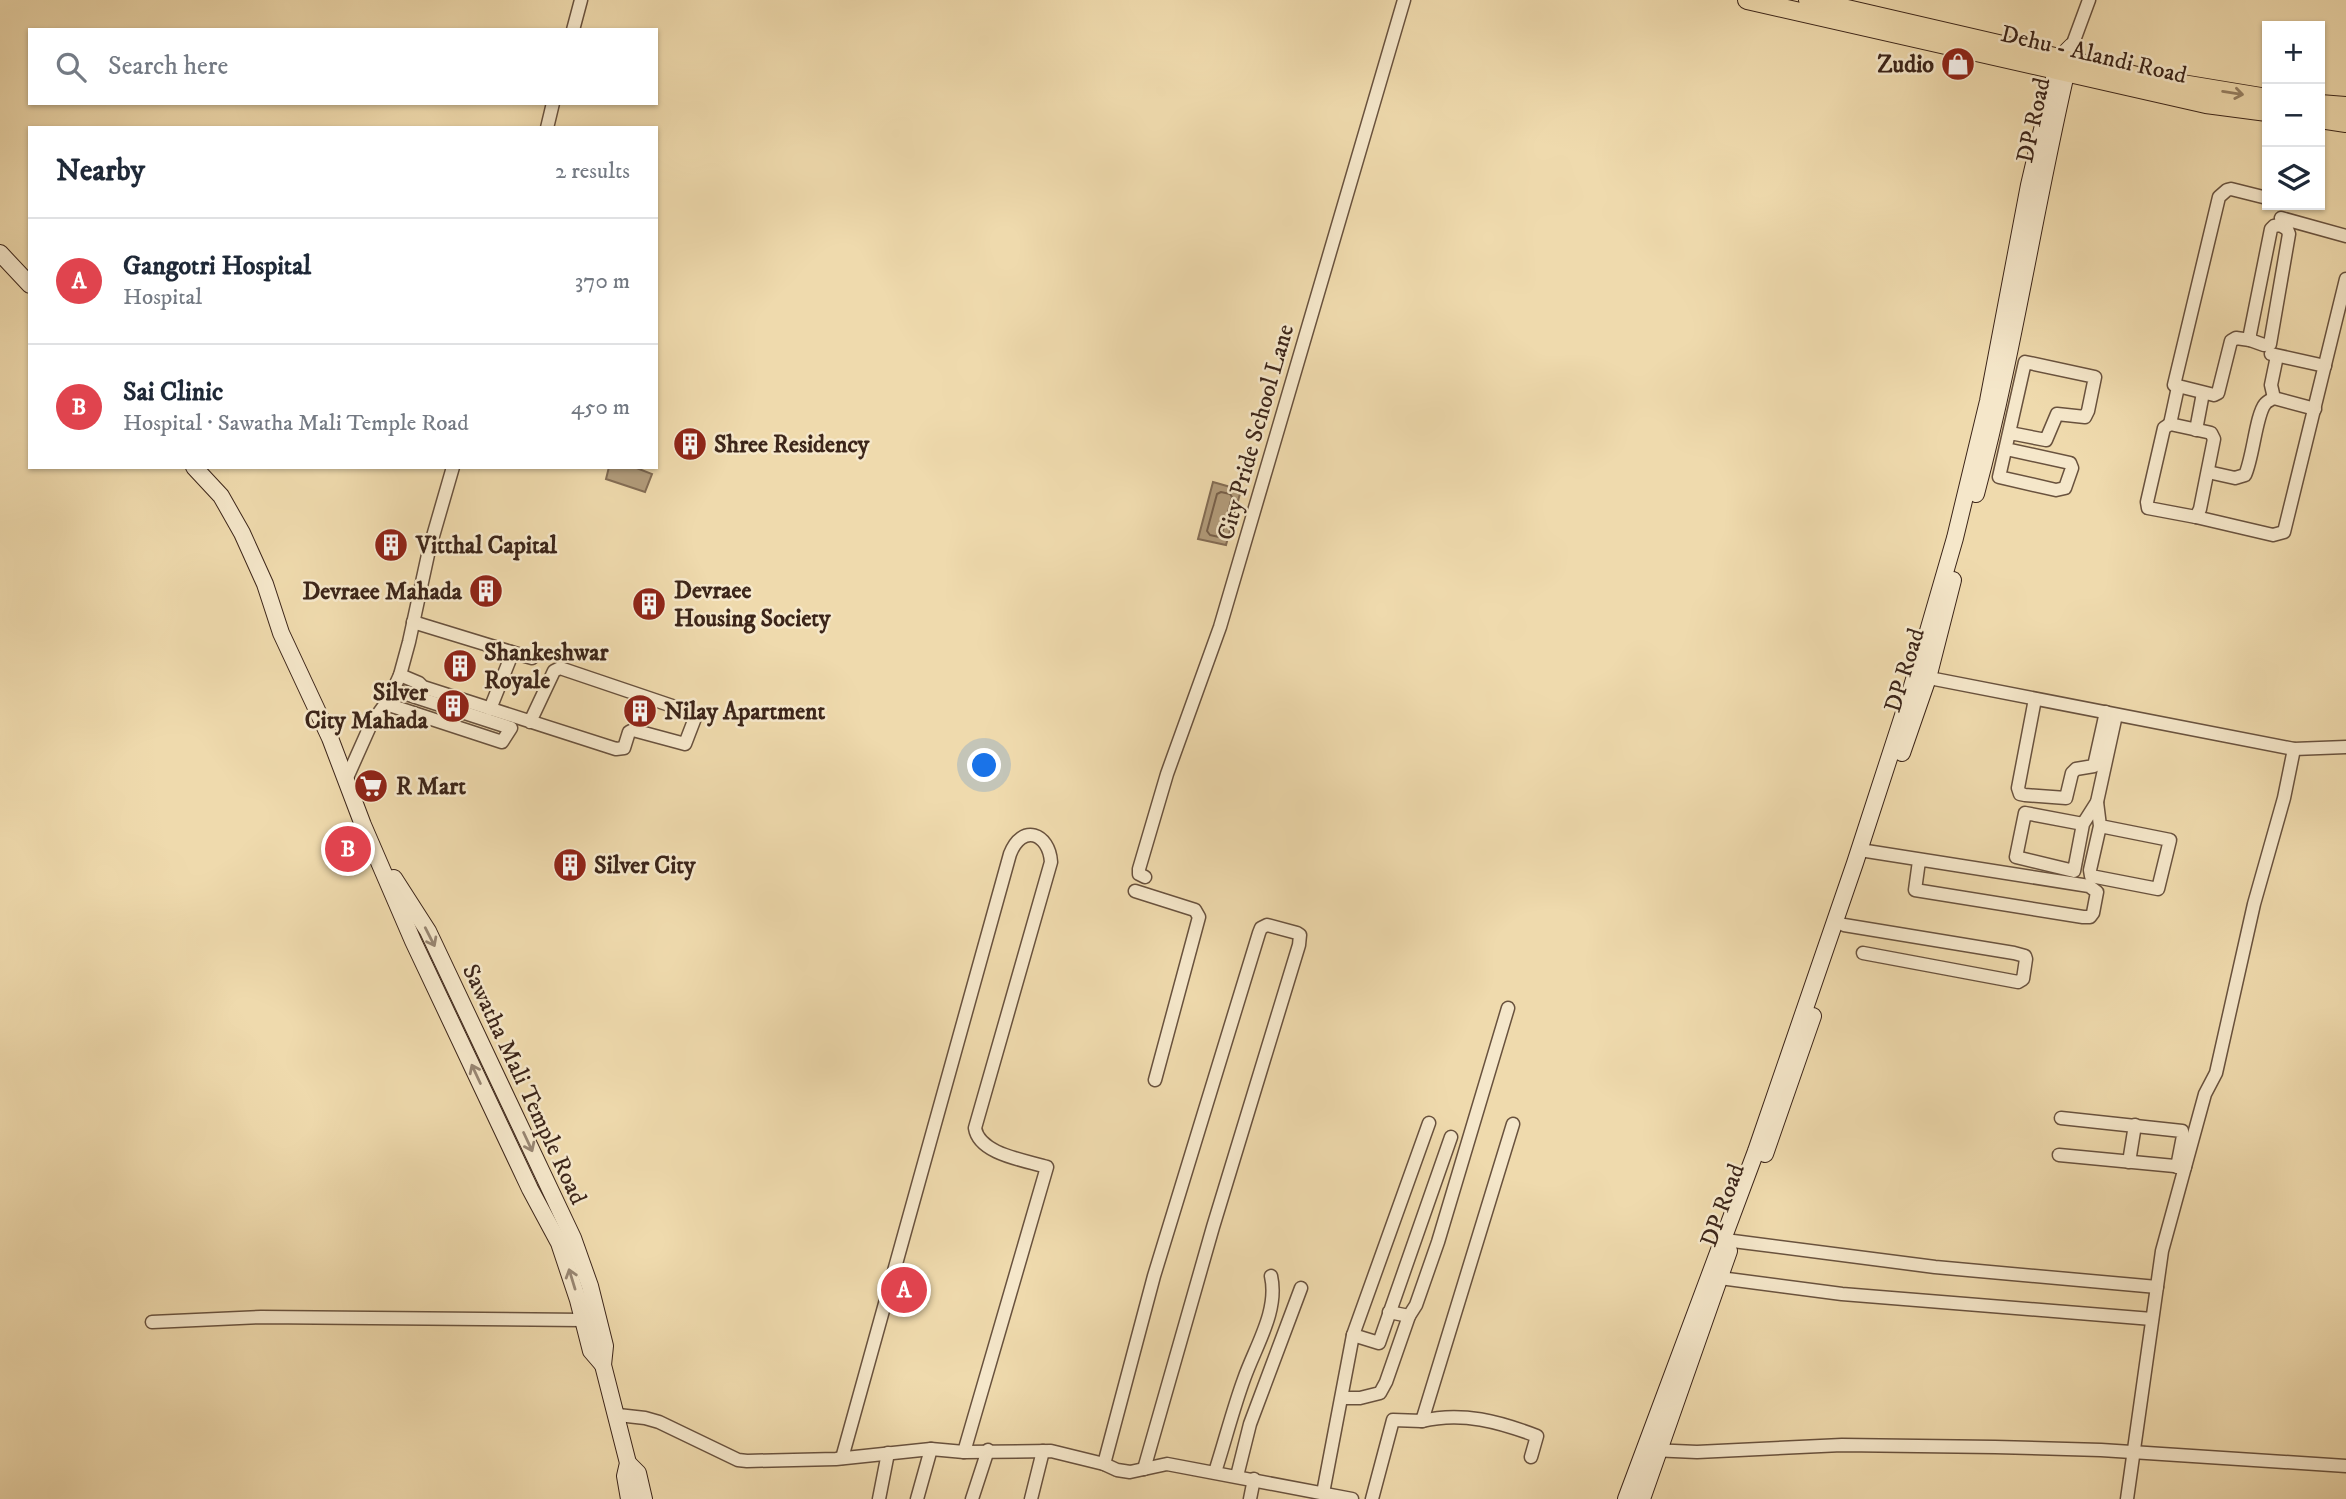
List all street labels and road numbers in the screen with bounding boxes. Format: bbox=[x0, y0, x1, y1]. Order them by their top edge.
street label: Dehu - Alandi Road bbox=[1998, 19, 2190, 91]
street label: DP Road bbox=[2010, 75, 2058, 166]
street label: City Pride School Lane bbox=[1211, 321, 1301, 544]
street label: DP Road bbox=[1878, 625, 1932, 716]
street label: Sawatha Mali Temple Road bbox=[455, 959, 593, 1210]
street label: DP Road bbox=[1694, 1160, 1752, 1251]

